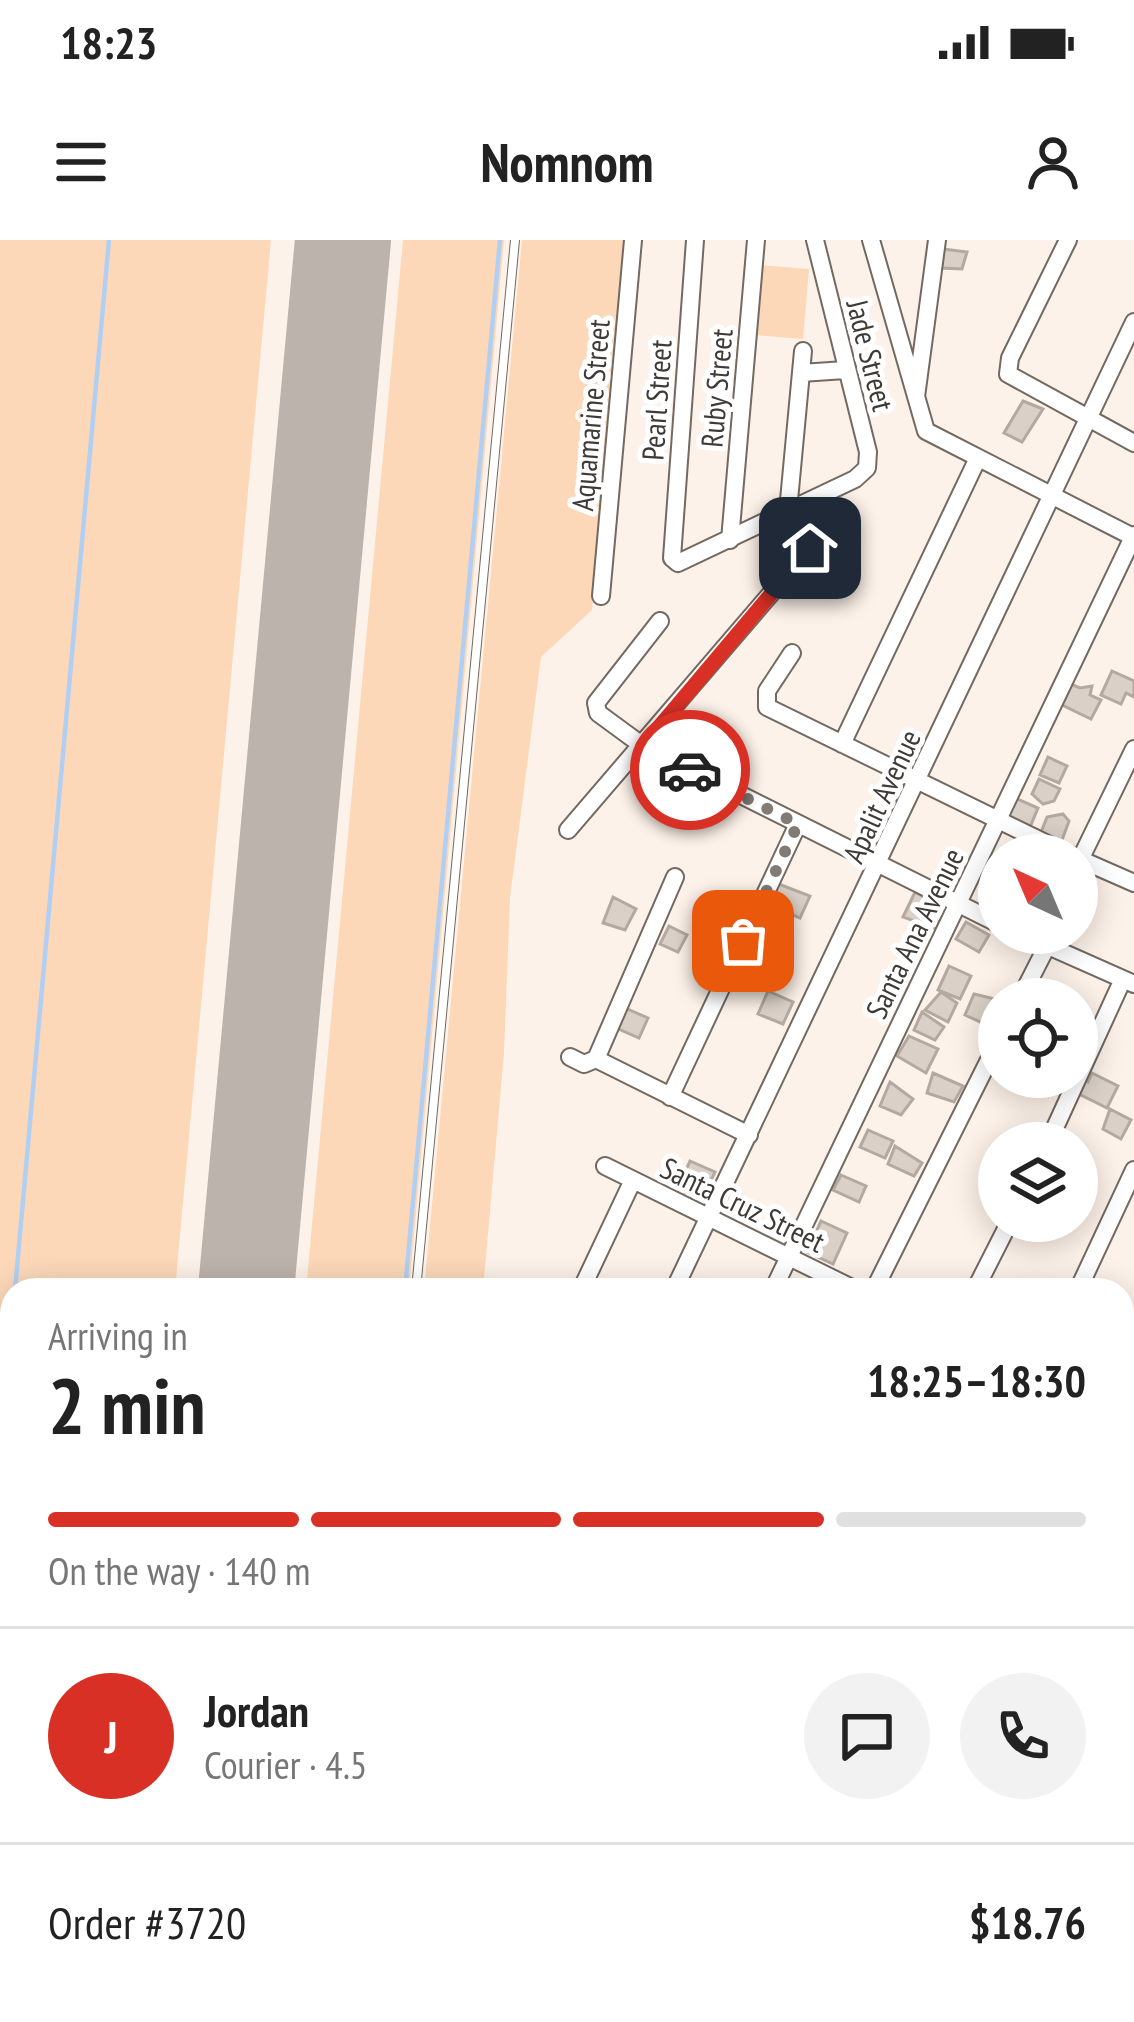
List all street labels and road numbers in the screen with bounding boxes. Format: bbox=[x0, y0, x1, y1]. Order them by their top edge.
street label: Jade Street bbox=[838, 294, 904, 415]
street label: Aquamarine Street bbox=[562, 317, 618, 512]
street label: Ruby Street bbox=[691, 326, 741, 449]
street label: Pearl Street bbox=[632, 338, 680, 462]
street label: Apalit Avenue bbox=[833, 723, 929, 869]
street label: Santa Ana Avenue bbox=[856, 841, 972, 1025]
street label: Santa Cruz Street bbox=[655, 1148, 832, 1261]

